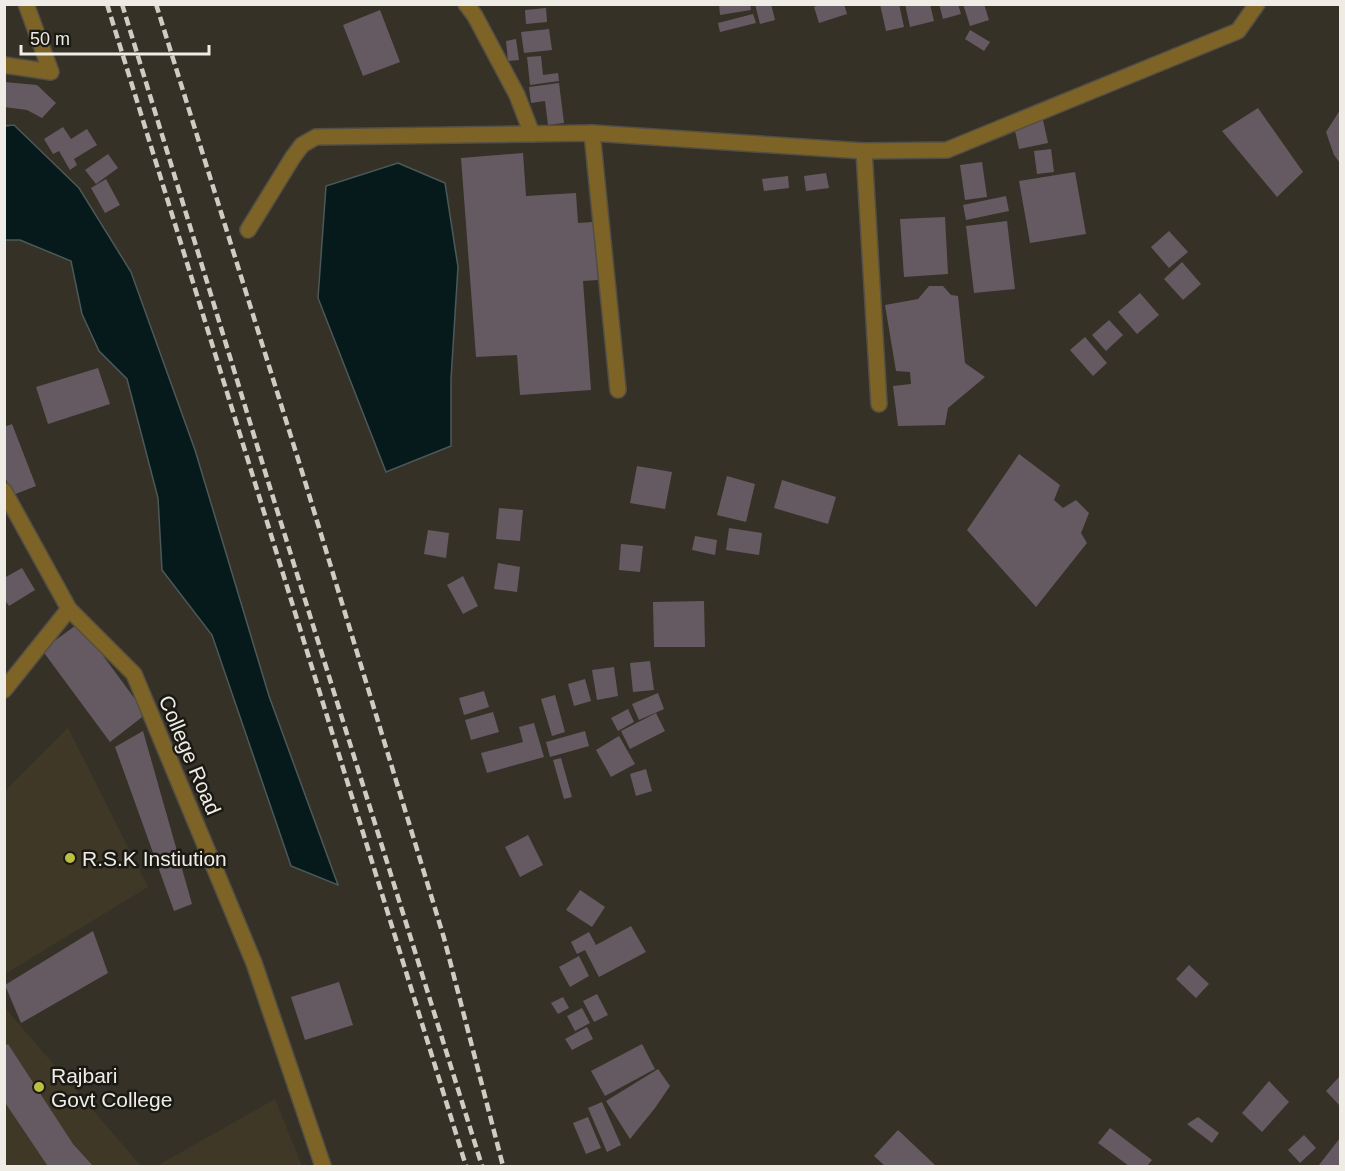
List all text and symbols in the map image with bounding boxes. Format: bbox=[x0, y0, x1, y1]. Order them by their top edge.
scale bar bbox=[21, 18, 208, 56]
text: 50 m bbox=[30, 29, 70, 49]
street label: College Road bbox=[155, 692, 225, 818]
place label: R.S.K Instiution bbox=[82, 847, 227, 870]
marker: R.S.K Instiution bbox=[63, 851, 77, 865]
place label: Rajbari Govt College bbox=[51, 1064, 172, 1111]
marker: Rajbari Govt College bbox=[32, 1080, 46, 1094]

